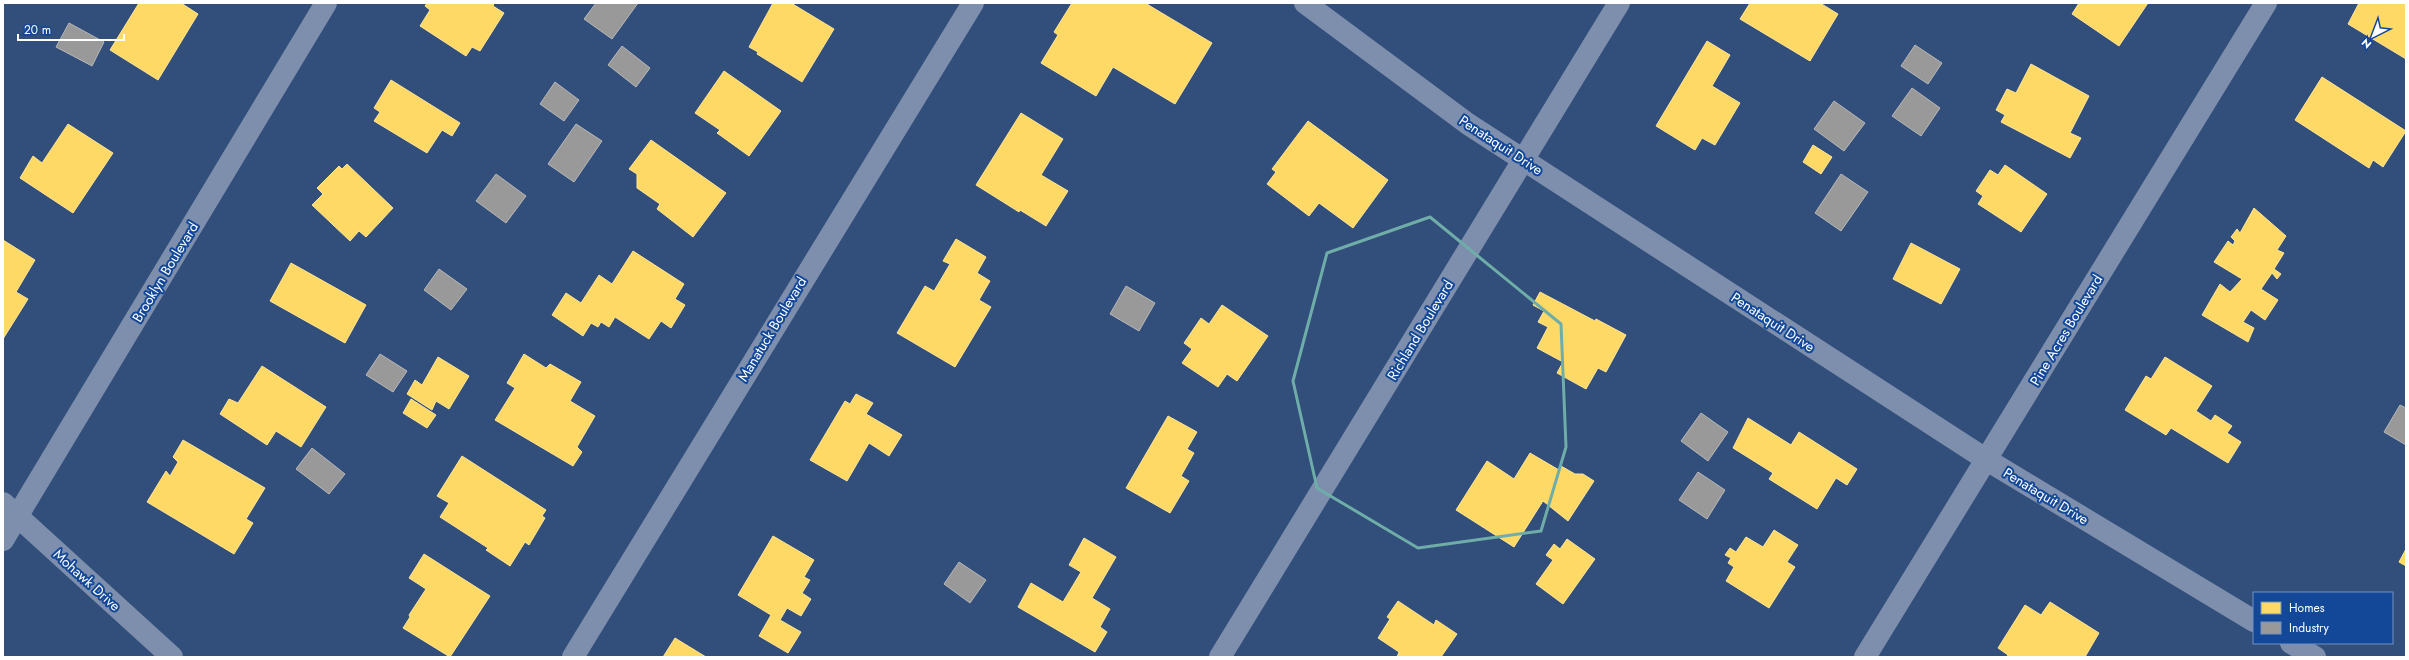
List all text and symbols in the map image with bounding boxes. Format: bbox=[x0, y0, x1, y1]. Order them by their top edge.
scale bar bbox=[18, 16, 124, 42]
north arrow bbox=[2353, 16, 2393, 56]
text: 20 m bbox=[24, 21, 51, 39]
text: N bbox=[2358, 35, 2375, 52]
street label: Penataquit Drive bbox=[1455, 110, 1547, 180]
street label: Brooklyn Boulevard bbox=[127, 218, 203, 326]
street label: Pine Acres Boulevard bbox=[2025, 271, 2107, 389]
street label: Manatuck Boulevard bbox=[733, 273, 811, 385]
street label: Richland Boulevard bbox=[1382, 276, 1458, 384]
street label: Penataquit Drive bbox=[1727, 287, 1819, 357]
street label: Penataquit Drive bbox=[2000, 463, 2092, 529]
street label: Mohawk Drive bbox=[49, 544, 125, 616]
legend bbox=[2253, 592, 2393, 644]
text: Homes bbox=[2289, 599, 2325, 617]
text: Industry bbox=[2289, 619, 2330, 637]

